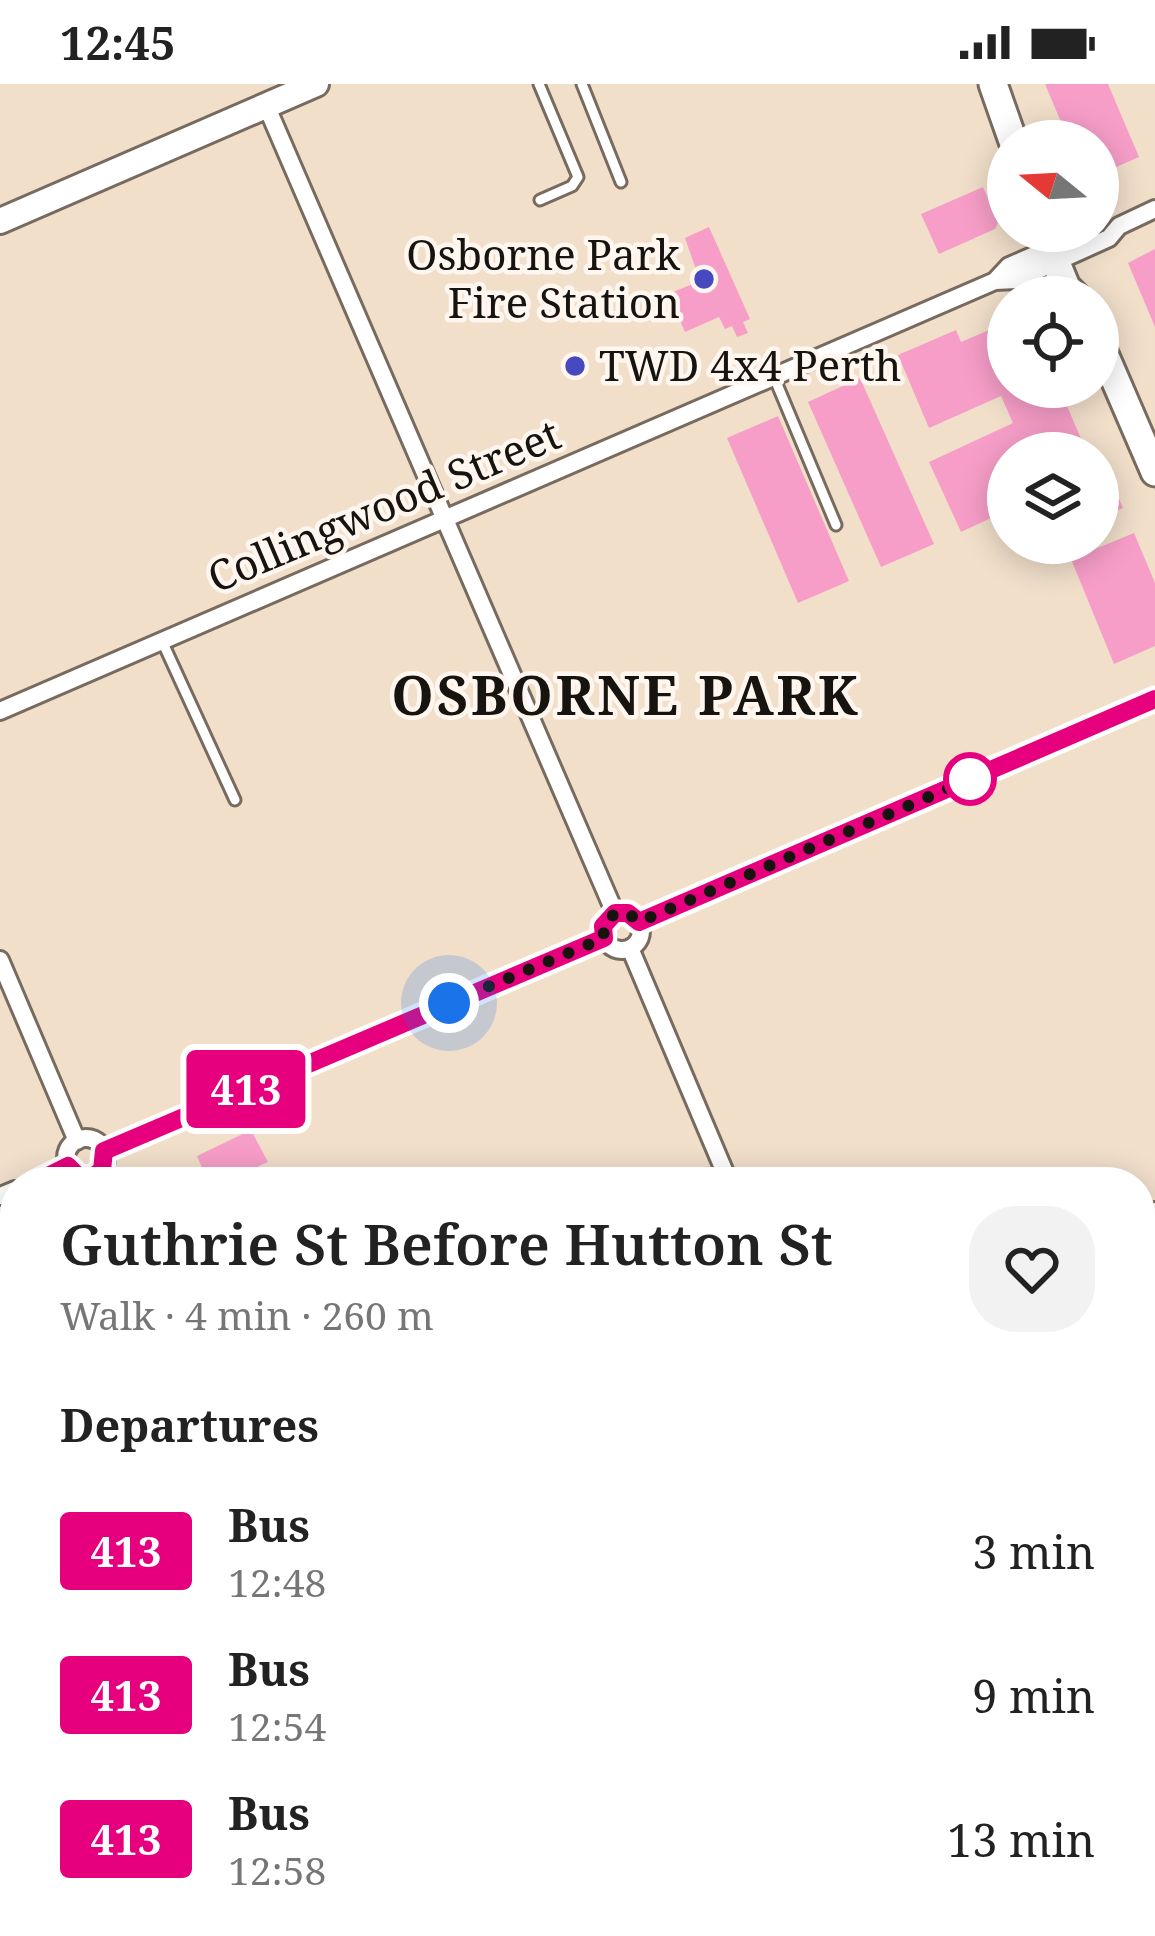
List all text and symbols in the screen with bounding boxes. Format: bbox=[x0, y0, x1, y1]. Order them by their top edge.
text: 12:45 bbox=[60, 12, 175, 73]
north arrow bbox=[987, 120, 1119, 252]
map controls bbox=[987, 120, 1119, 564]
place label: Osborne Park Fire Station bbox=[406, 225, 680, 330]
marker: Osborne Park Fire Station bbox=[691, 266, 717, 292]
button: locate bbox=[987, 276, 1119, 408]
place label: TWD 4x4 Perth bbox=[599, 336, 901, 393]
marker: TWD 4x4 Perth bbox=[562, 353, 588, 379]
street label: Collingwood Street bbox=[198, 405, 568, 605]
button: layers bbox=[987, 432, 1119, 564]
district label: OSBORNE PARK bbox=[391, 657, 861, 731]
unlabelled marker bbox=[945, 754, 995, 804]
your location bbox=[419, 973, 479, 1033]
line badge: 413 bbox=[177, 1050, 315, 1128]
text: 413 bbox=[210, 1060, 282, 1117]
text: Guthrie St Before Hutton St bbox=[60, 1204, 833, 1282]
button: heart bbox=[969, 1206, 1095, 1332]
text: Walk · 4 min · 260 m bbox=[60, 1288, 434, 1341]
text: Departures bbox=[60, 1394, 319, 1455]
text: Bus bbox=[228, 1494, 310, 1555]
text: 3 min bbox=[972, 1521, 1095, 1582]
text: 413 bbox=[90, 1522, 162, 1579]
text: 12:48 bbox=[228, 1555, 326, 1608]
text: Bus bbox=[228, 1638, 310, 1699]
text: 9 min bbox=[972, 1665, 1095, 1726]
text: 413 bbox=[90, 1666, 162, 1723]
text: 12:54 bbox=[228, 1699, 326, 1752]
text: Bus bbox=[228, 1782, 310, 1843]
text: 13 min bbox=[947, 1809, 1095, 1870]
text: 413 bbox=[90, 1810, 162, 1867]
text: 12:58 bbox=[228, 1843, 326, 1896]

